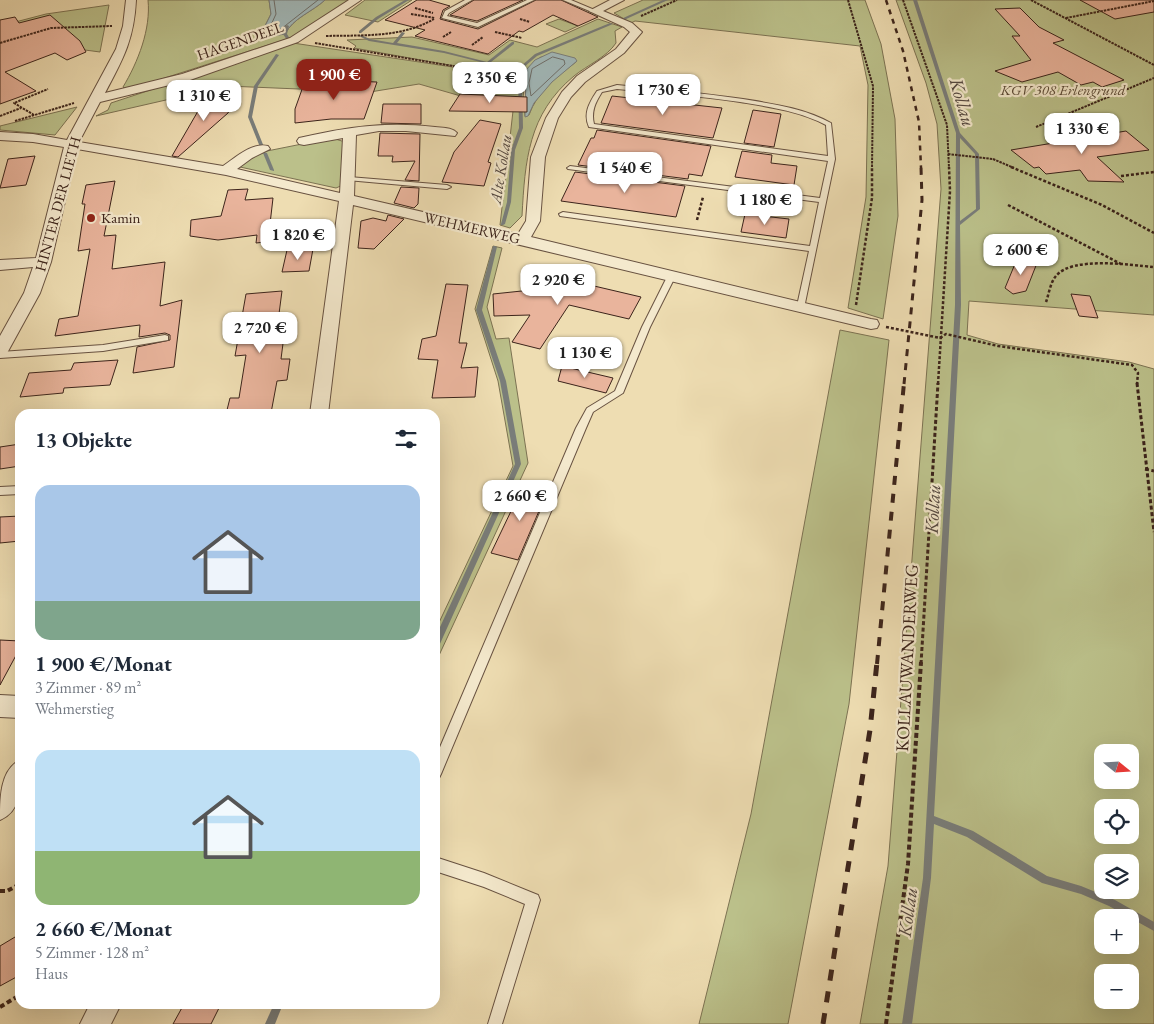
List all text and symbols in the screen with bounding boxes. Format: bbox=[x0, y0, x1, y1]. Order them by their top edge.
street label: HAGENDEEL bbox=[194, 17, 286, 64]
pin: 1 900 € bbox=[288, 58, 380, 101]
pin: 2 350 € bbox=[444, 62, 536, 104]
text: 1 900 € bbox=[307, 64, 361, 85]
text: 2 350 € bbox=[463, 67, 517, 88]
pin: 1 730 € bbox=[617, 74, 709, 116]
water label: Kollau bbox=[943, 74, 981, 129]
text: 1 730 € bbox=[636, 79, 690, 100]
pin: 1 310 € bbox=[158, 80, 250, 122]
park label: KGV 308 Erlengrund bbox=[999, 80, 1126, 99]
text: 1 310 € bbox=[177, 85, 231, 106]
pin: 1 330 € bbox=[1036, 112, 1128, 155]
text: 1 330 € bbox=[1055, 118, 1109, 139]
water label: Alte Kollau bbox=[484, 133, 516, 206]
street label: HINTER DER LIETH bbox=[30, 134, 85, 274]
pin: 1 540 € bbox=[579, 152, 671, 194]
text: 1 540 € bbox=[598, 157, 652, 178]
pin: 1 180 € bbox=[719, 184, 811, 226]
text: 1 180 € bbox=[738, 189, 792, 210]
street label: WEHMERWEG bbox=[422, 207, 522, 248]
place label: Kamin bbox=[101, 208, 141, 227]
marker: Kamin bbox=[85, 212, 97, 224]
pin: 1 820 € bbox=[252, 218, 344, 261]
text: 1 820 € bbox=[271, 224, 325, 245]
pin: 2 600 € bbox=[975, 234, 1067, 276]
text: 2 600 € bbox=[994, 239, 1048, 260]
pin: 2 920 € bbox=[512, 264, 604, 306]
text: 2 920 € bbox=[531, 269, 585, 290]
pin: 2 720 € bbox=[214, 312, 306, 354]
text: 2 720 € bbox=[233, 317, 287, 338]
pin: 1 130 € bbox=[539, 336, 631, 379]
text: 1 130 € bbox=[558, 342, 612, 363]
icon: filters bbox=[392, 425, 420, 453]
text: 13 Objekte bbox=[35, 426, 132, 453]
pin: 2 660 € bbox=[474, 480, 566, 522]
water label: Kollau bbox=[919, 484, 946, 535]
text: 2 660 € bbox=[493, 485, 547, 506]
icon: home bbox=[183, 517, 273, 607]
street label: KOLLAUWANDERWEG bbox=[890, 564, 923, 752]
text: 1 900 €/Monat bbox=[35, 650, 172, 677]
text: 3 Zimmer · 89 m² bbox=[35, 677, 141, 698]
text: Wehmerstieg bbox=[35, 698, 114, 719]
north arrow bbox=[1094, 744, 1139, 789]
map controls bbox=[1094, 744, 1139, 1009]
icon: home bbox=[183, 782, 273, 872]
button: locate bbox=[1094, 799, 1139, 844]
button: layers bbox=[1094, 854, 1139, 899]
water label: Kollau bbox=[892, 886, 923, 939]
button: + bbox=[1094, 909, 1139, 954]
text: 2 660 €/Monat bbox=[35, 915, 172, 942]
text: 5 Zimmer · 128 m² bbox=[35, 942, 149, 963]
text: Haus bbox=[35, 963, 68, 984]
button: − bbox=[1094, 964, 1139, 1009]

